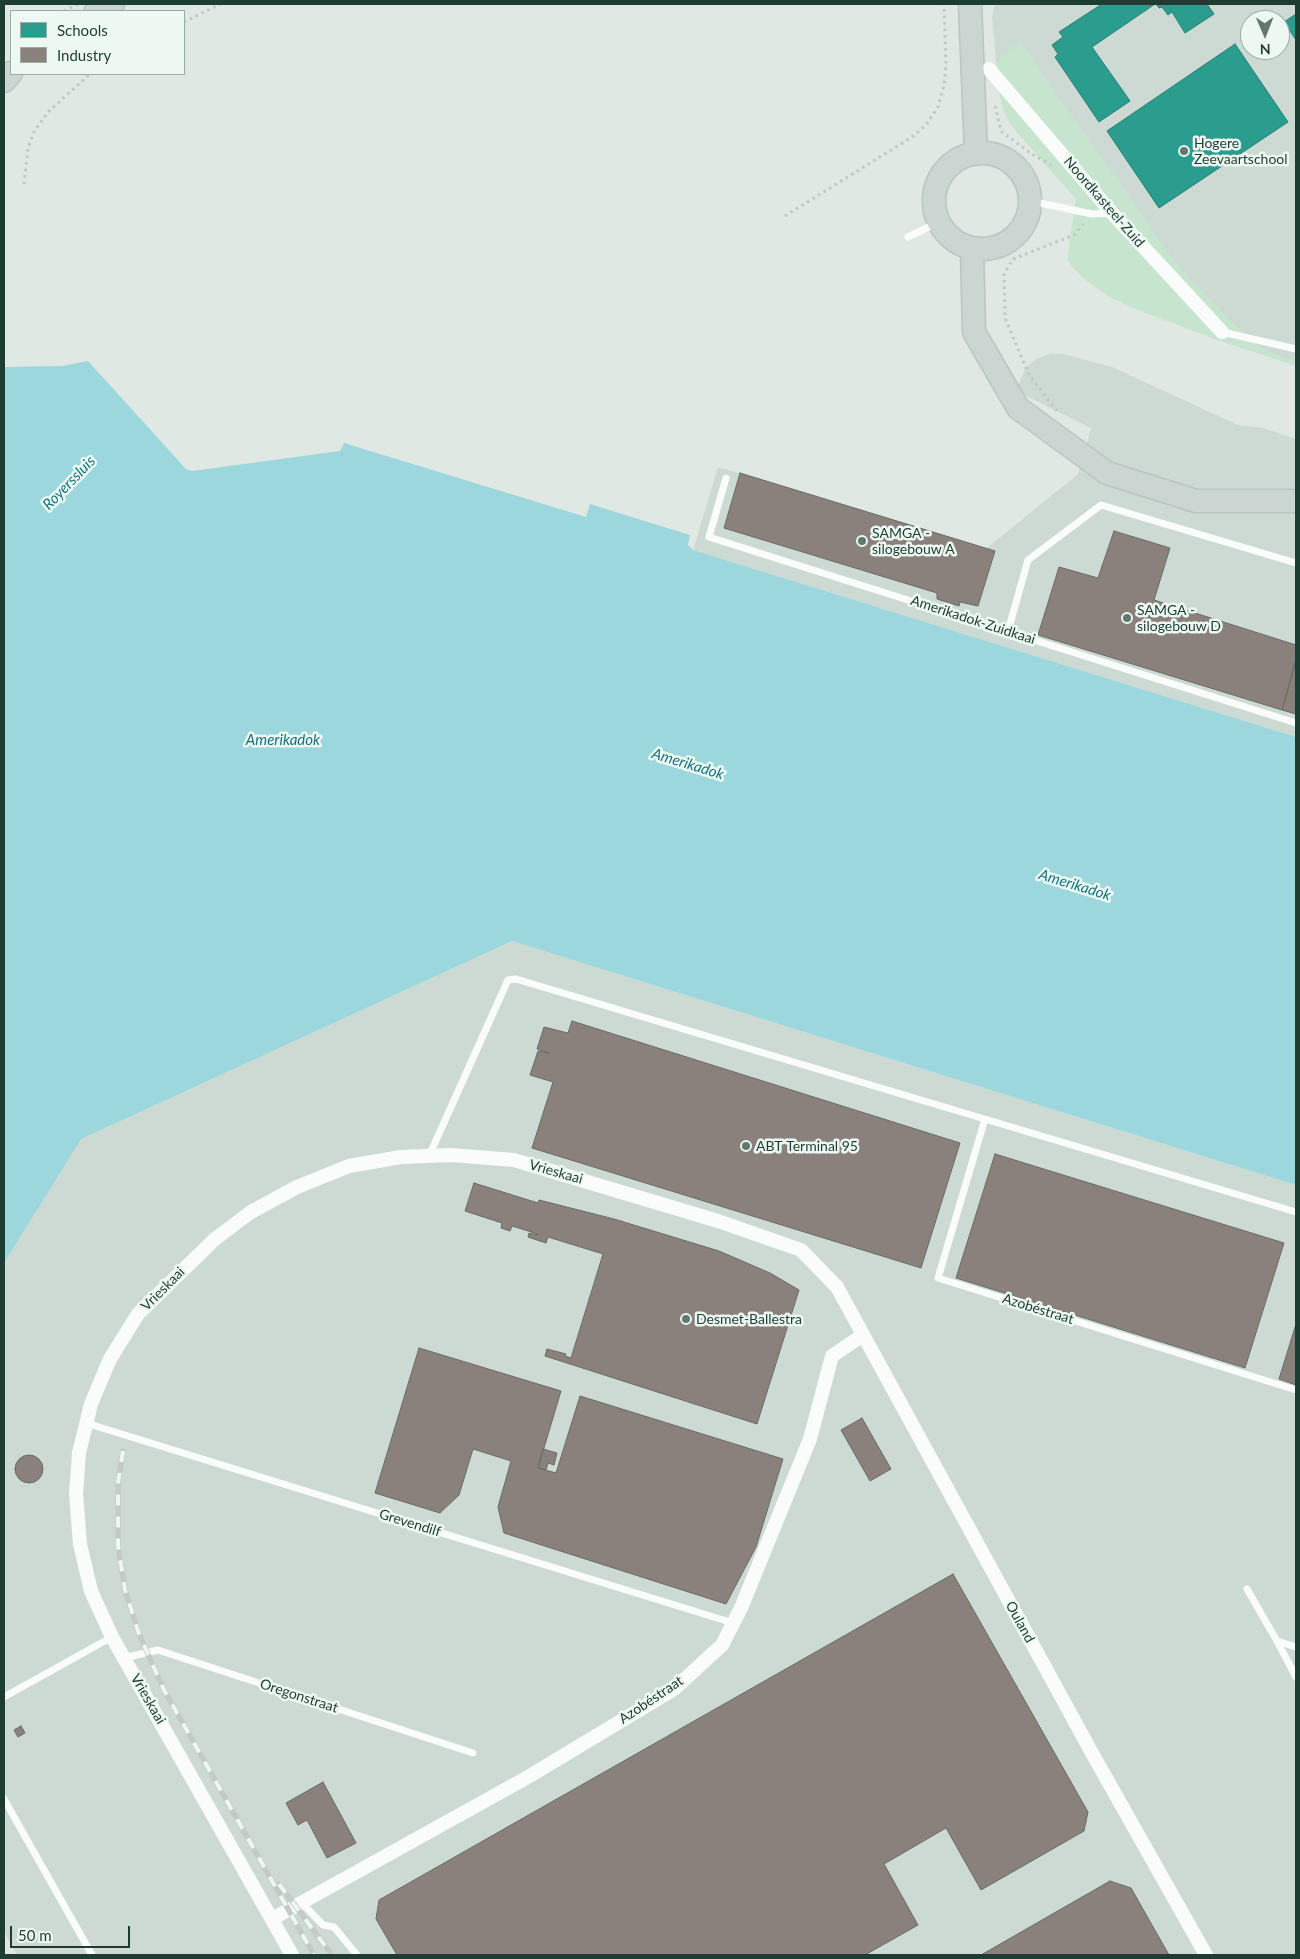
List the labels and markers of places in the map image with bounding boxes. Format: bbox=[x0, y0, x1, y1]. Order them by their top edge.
place label: Hogere Zeevaartschool bbox=[1194, 135, 1288, 168]
marker: Hogere Zeevaartschool bbox=[1178, 145, 1190, 157]
place label: SAMGA - silogebouw A bbox=[872, 525, 955, 558]
marker: SAMGA - silogebouw A bbox=[856, 535, 868, 547]
place label: SAMGA - silogebouw D bbox=[1137, 602, 1221, 634]
marker: SAMGA - silogebouw D bbox=[1121, 612, 1133, 624]
place label: ABT Terminal 95 bbox=[756, 1138, 858, 1154]
marker: ABT Terminal 95 bbox=[740, 1140, 752, 1152]
place label: Desmet-Ballestra bbox=[696, 1311, 802, 1327]
marker: Desmet-Ballestra bbox=[680, 1313, 692, 1325]

